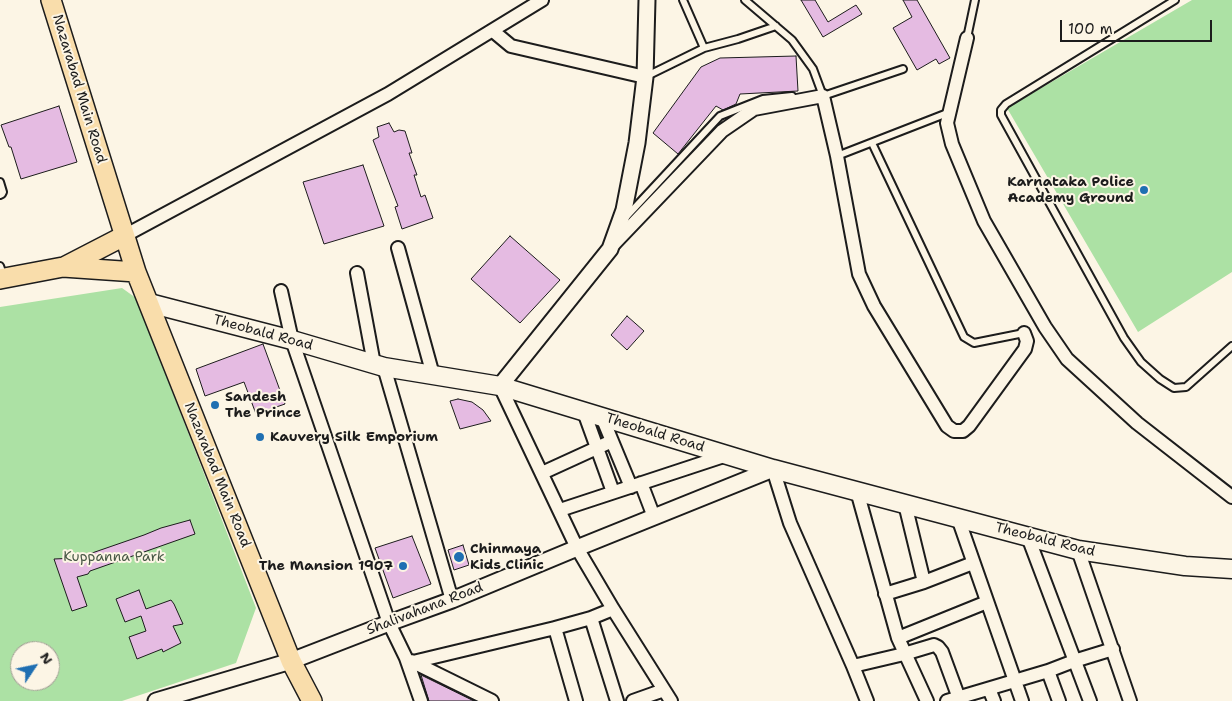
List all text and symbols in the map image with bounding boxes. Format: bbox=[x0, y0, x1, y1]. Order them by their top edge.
scale bar bbox=[1062, 10, 1214, 42]
street label: Nazarabad Main Road bbox=[48, 13, 110, 165]
text: 100 m bbox=[1068, 19, 1113, 39]
place label: Karnataka Police Academy Ground bbox=[1007, 174, 1134, 206]
marker: Karnataka Police Academy Ground bbox=[1138, 184, 1150, 196]
street label: Theobald Road bbox=[211, 312, 315, 354]
place label: Sandesh The Prince bbox=[225, 389, 301, 422]
marker: Sandesh The Prince bbox=[209, 399, 221, 411]
street label: Nazarabad Main Road bbox=[180, 400, 254, 550]
street label: Theobald Road bbox=[604, 410, 706, 456]
place label: Kauvery Silk Emporium bbox=[270, 429, 438, 445]
marker: Kauvery Silk Emporium bbox=[254, 431, 266, 443]
street label: Theobald Road bbox=[993, 519, 1097, 561]
place label: Chinmaya Kids Clinic bbox=[470, 541, 544, 574]
park label: Kuppanna Park bbox=[63, 549, 165, 565]
marker: Chinmaya Kids Clinic bbox=[452, 550, 466, 564]
place label: The Mansion 1907 bbox=[259, 558, 393, 574]
marker: The Mansion 1907 bbox=[397, 560, 409, 572]
street label: Shalivahana Road bbox=[364, 579, 486, 639]
north arrow bbox=[10, 641, 60, 691]
text: N bbox=[36, 649, 57, 668]

